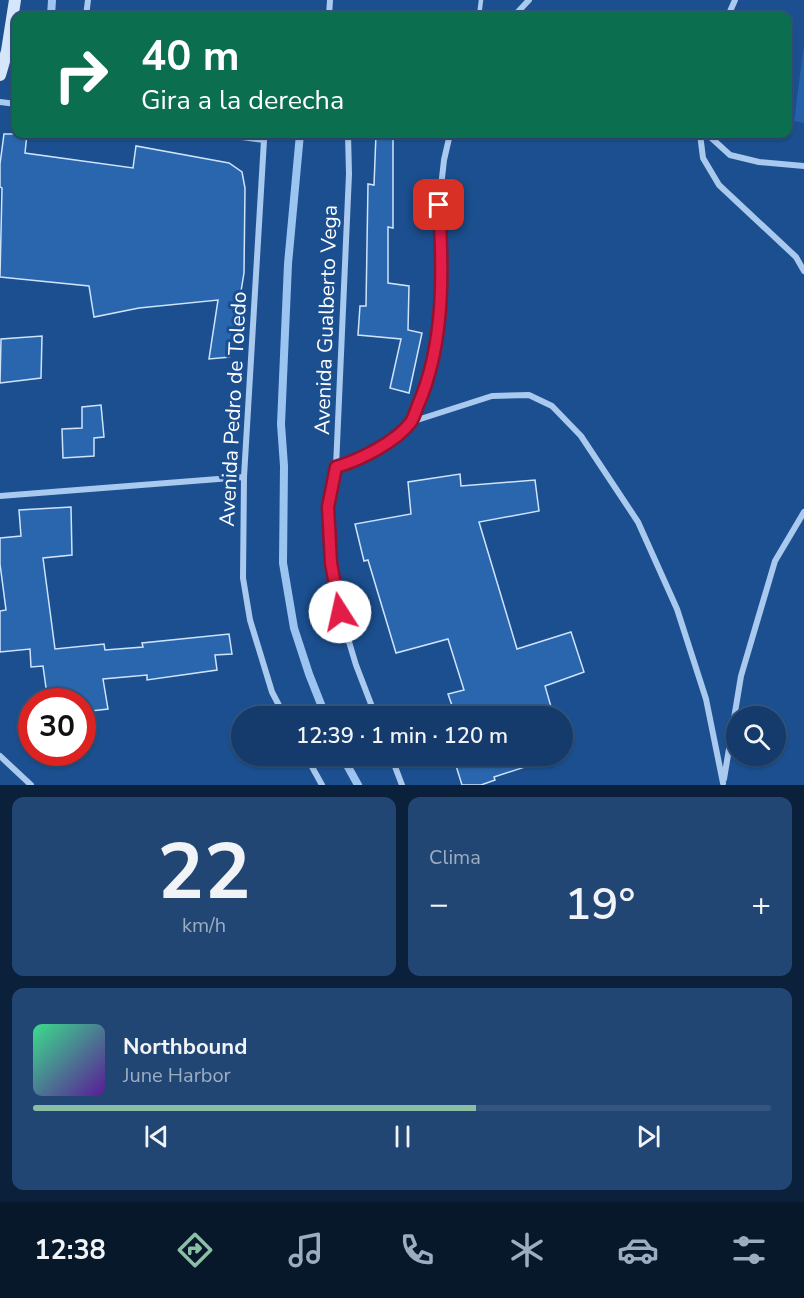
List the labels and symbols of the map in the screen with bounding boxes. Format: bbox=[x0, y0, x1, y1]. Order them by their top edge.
pin bbox=[413, 179, 464, 230]
street label: Avenida Gualberto Vega bbox=[308, 204, 344, 436]
street label: Avenida Pedro de Toledo bbox=[213, 291, 253, 527]
position arrow bbox=[308, 580, 372, 644]
speed limit sign: 30 bbox=[18, 688, 96, 766]

